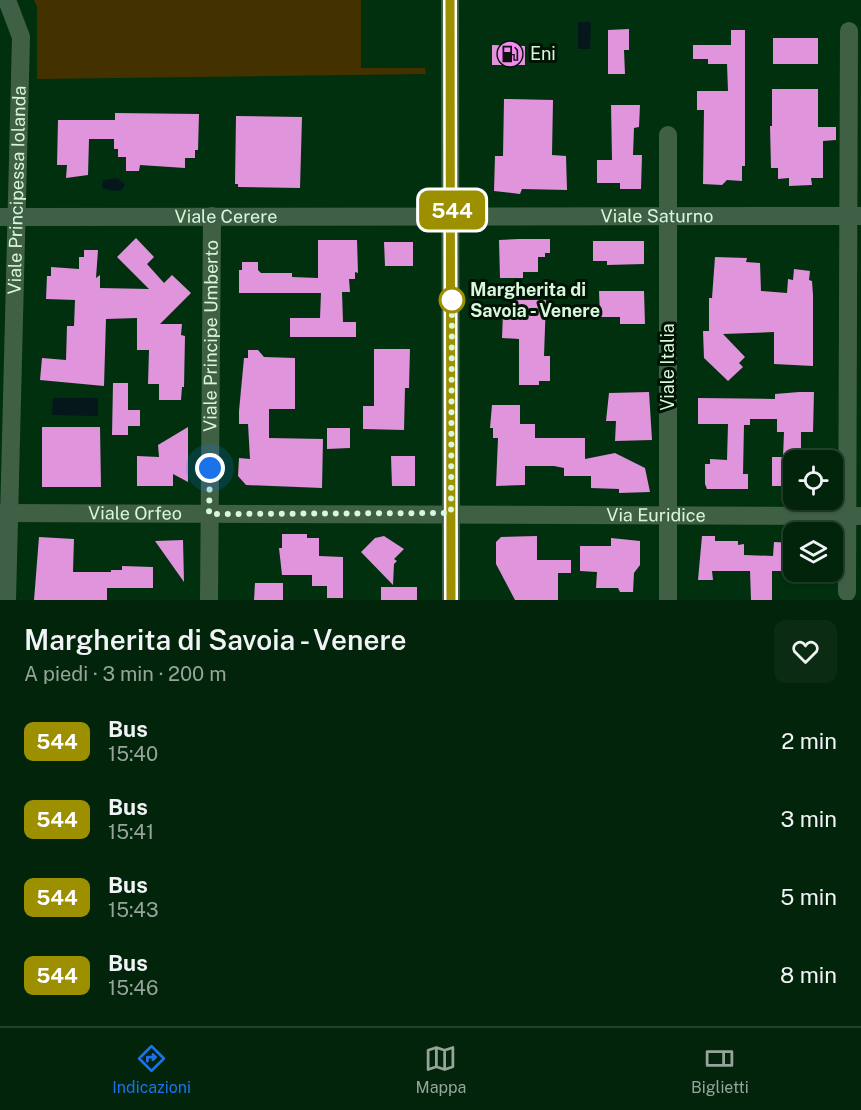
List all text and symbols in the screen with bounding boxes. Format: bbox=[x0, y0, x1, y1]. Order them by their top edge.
fuel station icon: Eni bbox=[495, 39, 525, 69]
place label: Eni bbox=[530, 43, 556, 64]
street label: Viale Principessa Iolanda bbox=[4, 85, 30, 295]
line badge: 544 bbox=[418, 190, 486, 230]
text: 544 bbox=[431, 198, 473, 223]
street label: Viale Saturno bbox=[601, 205, 713, 226]
street label: Viale Cerere bbox=[175, 206, 277, 227]
street label: Viale Principe Umberto bbox=[199, 240, 222, 432]
place label: Margherita di Savoia - Venere bbox=[470, 279, 600, 321]
marker: Margherita di Savoia - Venere bbox=[439, 287, 465, 313]
street label: Viale Italia bbox=[657, 323, 678, 411]
map controls bbox=[783, 450, 843, 582]
button: locate bbox=[783, 450, 843, 510]
your location bbox=[195, 453, 225, 483]
street label: Viale Orfeo bbox=[88, 502, 182, 524]
street label: Via Euridice bbox=[606, 504, 706, 525]
button: layers bbox=[783, 522, 843, 582]
button: heart bbox=[774, 620, 837, 683]
text: Margherita di Savoia - Venere bbox=[24, 623, 407, 656]
text: A piedi · 3 min · 200 m bbox=[24, 662, 226, 686]
text: Bus bbox=[108, 716, 148, 742]
text: 2 min bbox=[781, 728, 837, 754]
text: 544 bbox=[36, 729, 78, 754]
text: 15:40 bbox=[108, 742, 158, 766]
text: Bus bbox=[108, 794, 148, 820]
text: 3 min bbox=[780, 806, 837, 832]
text: 544 bbox=[36, 807, 78, 832]
text: 15:41 bbox=[108, 820, 154, 844]
text: Bus bbox=[108, 872, 148, 898]
text: 5 min bbox=[780, 884, 837, 910]
text: 544 bbox=[36, 885, 78, 910]
text: 15:43 bbox=[108, 898, 159, 922]
text: Bus bbox=[108, 950, 148, 976]
text: 8 min bbox=[780, 962, 837, 988]
text: 544 bbox=[36, 963, 78, 988]
text: 15:46 bbox=[108, 976, 158, 1000]
tab: Indicazioni bbox=[112, 1042, 191, 1097]
tab: Mappa bbox=[416, 1042, 466, 1097]
tab: Biglietti bbox=[691, 1042, 749, 1097]

